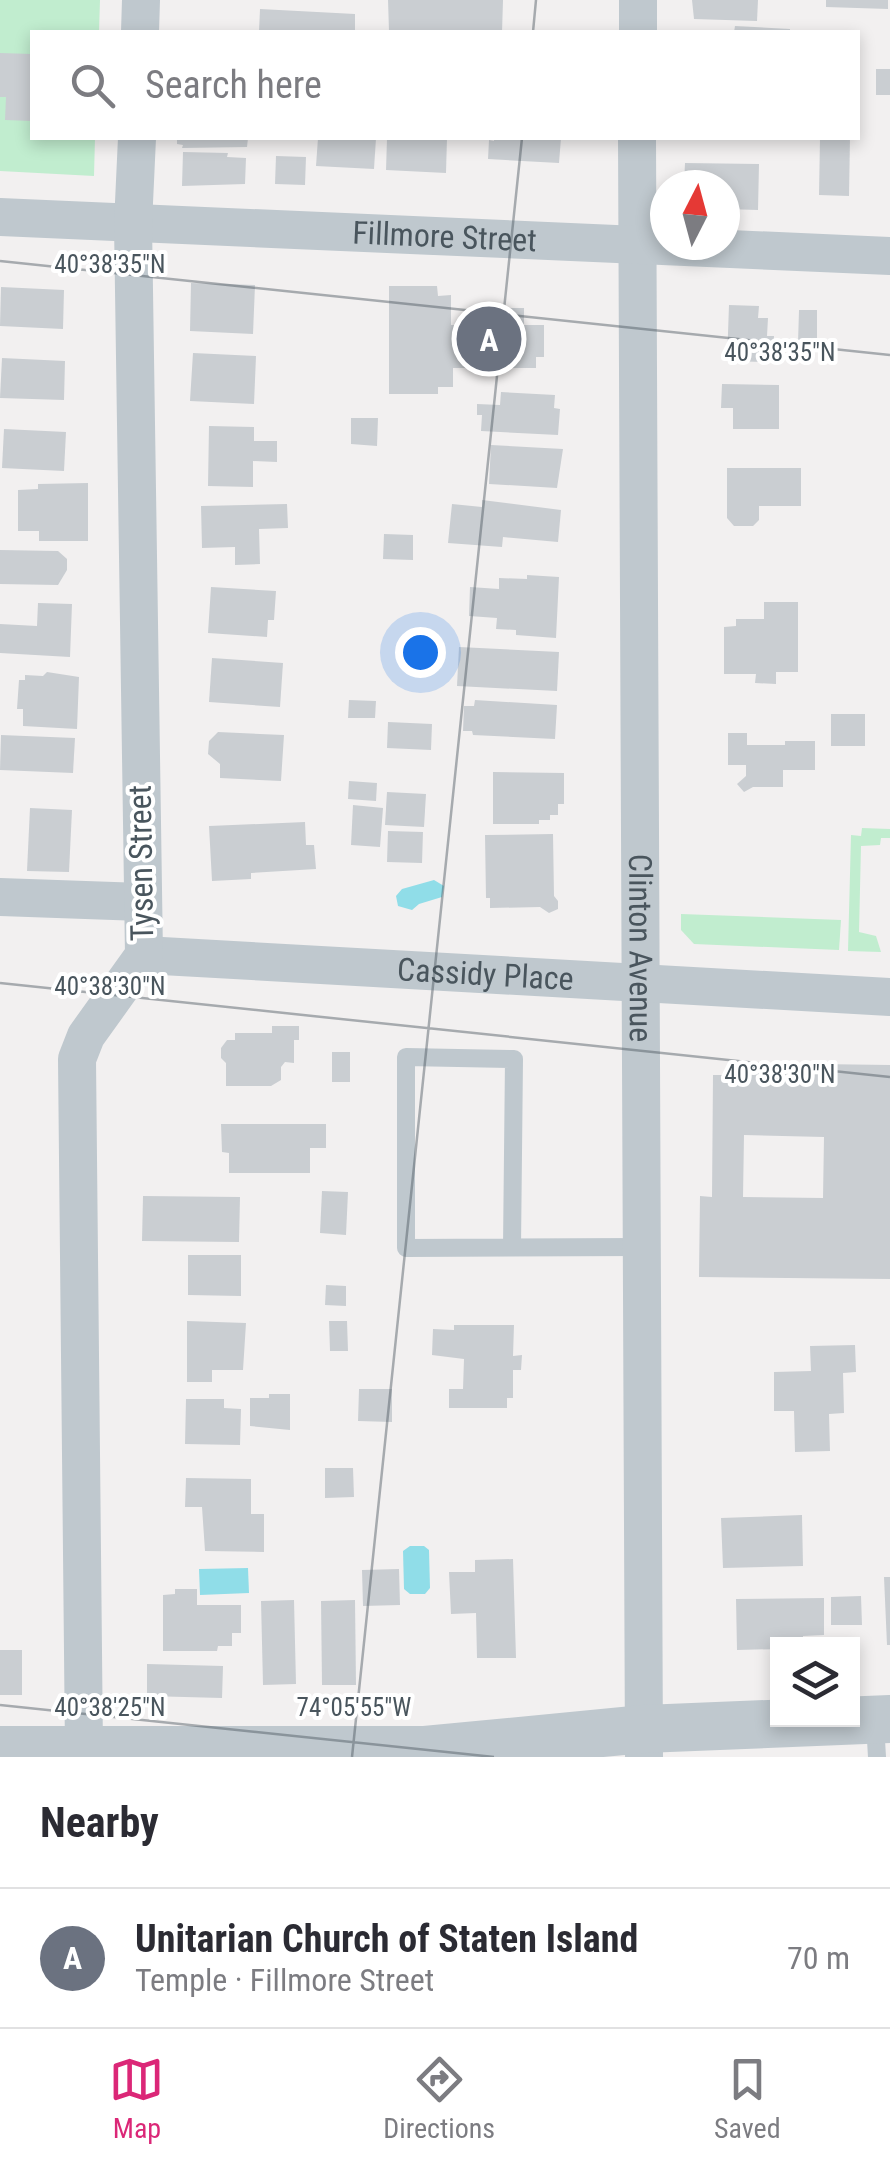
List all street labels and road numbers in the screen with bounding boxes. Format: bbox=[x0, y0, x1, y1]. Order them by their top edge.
street label: Fillmore Street bbox=[352, 213, 537, 259]
street label: Tysen Street bbox=[121, 785, 161, 941]
street label: Clinton Avenue bbox=[621, 854, 660, 1042]
street label: Cassidy Place bbox=[396, 950, 575, 998]

